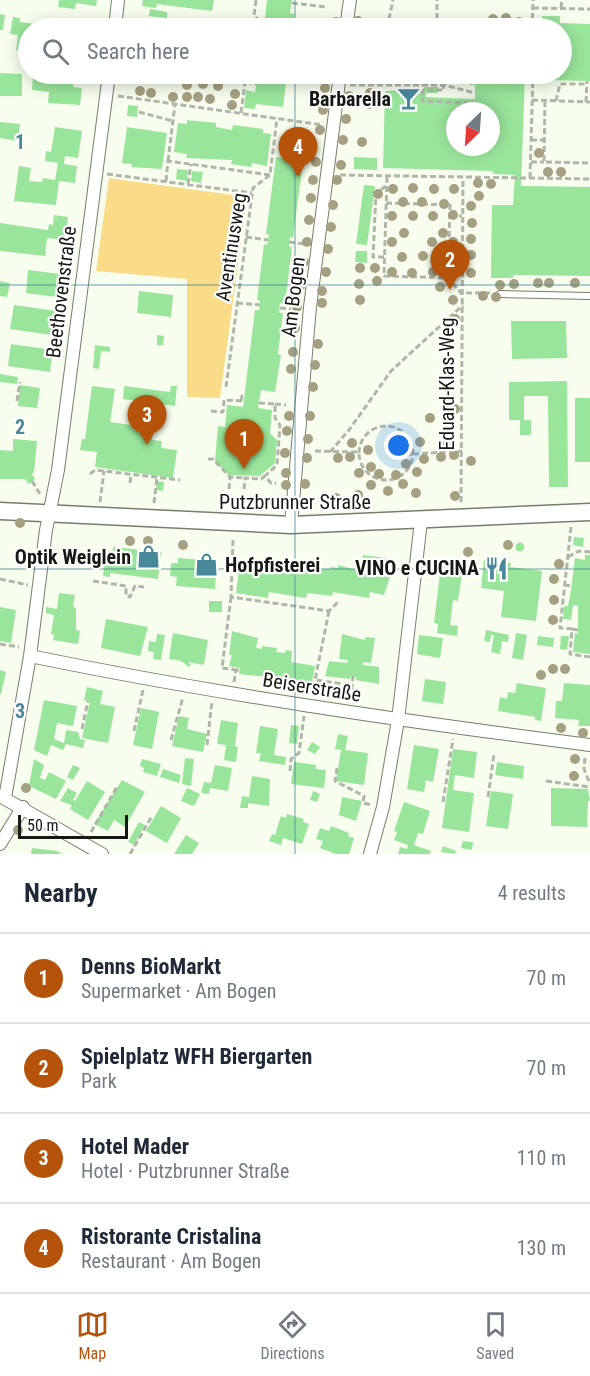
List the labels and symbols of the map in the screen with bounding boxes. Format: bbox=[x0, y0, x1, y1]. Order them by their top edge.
bar icon: Barbarella bbox=[396, 86, 422, 112]
place label: Barbarella bbox=[309, 87, 391, 111]
north arrow bbox=[446, 102, 500, 156]
pin: 4 bbox=[278, 128, 318, 177]
text: 1 bbox=[15, 130, 25, 154]
street label: Aventinusweg bbox=[211, 191, 251, 303]
street label: Beethovenstraße bbox=[41, 225, 81, 359]
pin: 2 bbox=[430, 240, 470, 290]
street label: Am Bogen bbox=[276, 255, 310, 339]
street label: Eduard-Klas-Weg bbox=[435, 317, 459, 451]
pin: 3 bbox=[128, 396, 166, 445]
text: 2 bbox=[15, 415, 25, 439]
pin: 1 bbox=[224, 420, 264, 469]
your location bbox=[384, 431, 413, 460]
street label: Putzbrunner Straße bbox=[219, 490, 371, 514]
shop icon: Optik Weiglein bbox=[136, 544, 162, 570]
place label: Optik Weiglein bbox=[15, 545, 131, 569]
shop icon: Hofpfisterei bbox=[194, 552, 220, 578]
place label: Hofpfisterei bbox=[225, 553, 320, 577]
restaurant icon: VINO e CUCINA bbox=[484, 555, 510, 581]
place label: VINO e CUCINA bbox=[355, 556, 479, 580]
street label: Beiserstraße bbox=[261, 667, 363, 707]
text: 3 bbox=[15, 699, 25, 723]
scale bar bbox=[18, 812, 128, 840]

